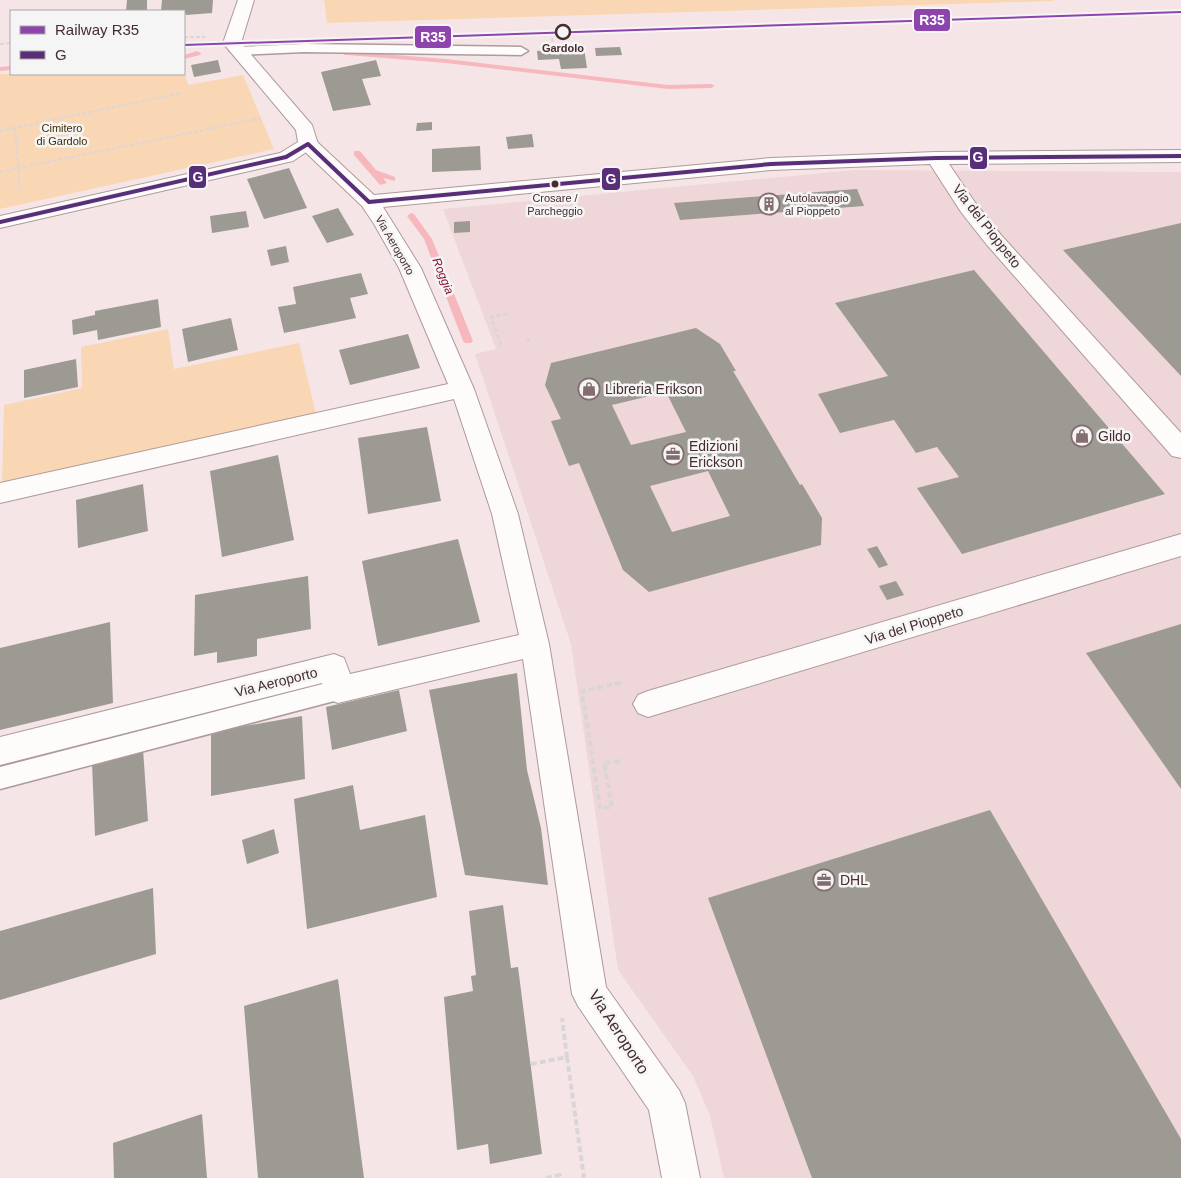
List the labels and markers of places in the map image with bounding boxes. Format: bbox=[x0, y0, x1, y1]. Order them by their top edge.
marker: Gardolo bbox=[555, 24, 571, 40]
place label: Gardolo bbox=[542, 42, 584, 54]
marker: Crosare / Parcheggio bbox=[550, 179, 560, 189]
place label: Crosare / Parcheggio bbox=[527, 192, 583, 217]
building icon: Autolavaggio al Pioppeto bbox=[757, 192, 781, 216]
place label: Autolavaggio al Pioppeto bbox=[785, 192, 849, 217]
shop icon: Libreria Erikson bbox=[577, 377, 601, 401]
place label: Libreria Erikson bbox=[605, 381, 702, 397]
shop icon: Gildo bbox=[1070, 424, 1094, 448]
place label: Gildo bbox=[1098, 428, 1131, 444]
place label: Edizioni Erickson bbox=[689, 438, 743, 470]
office icon: Edizioni Erickson bbox=[661, 442, 685, 466]
office icon: DHL bbox=[812, 868, 836, 892]
place label: DHL bbox=[840, 872, 868, 888]

